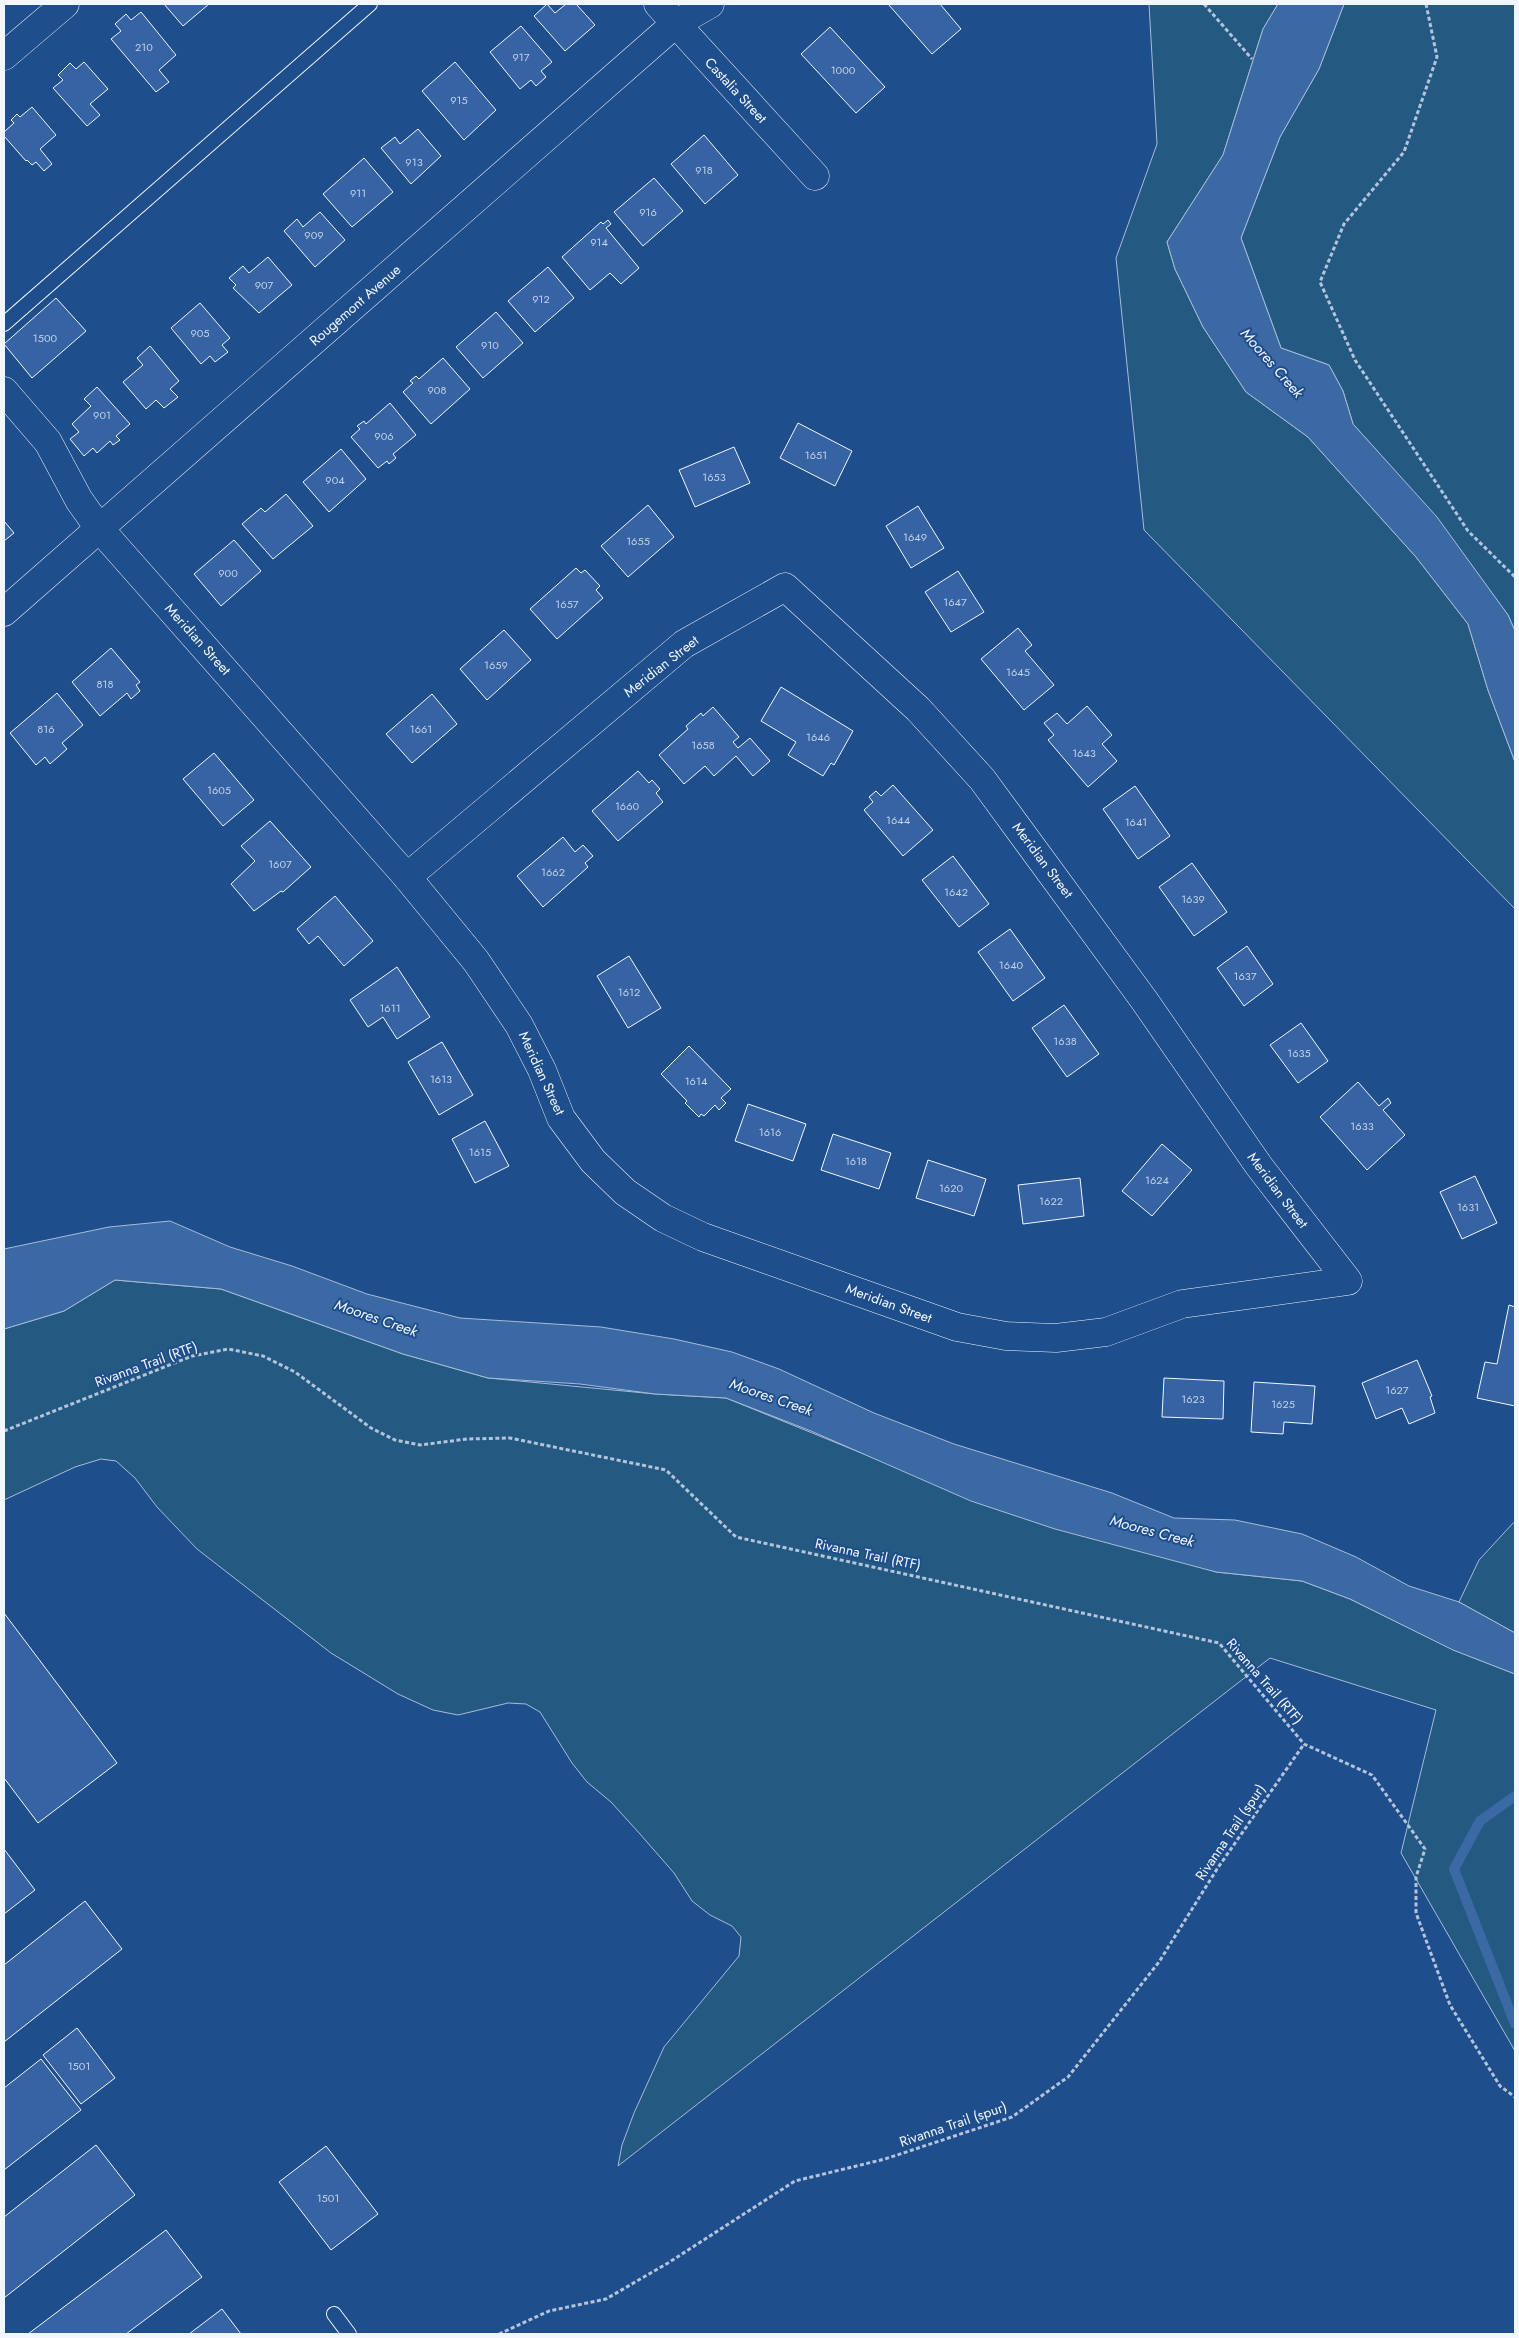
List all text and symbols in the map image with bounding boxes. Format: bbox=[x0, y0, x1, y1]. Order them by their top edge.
house number: 210 bbox=[135, 39, 153, 55]
house number: 917 bbox=[512, 49, 530, 65]
street label: Castalia Street bbox=[700, 53, 772, 128]
house number: 1000 bbox=[831, 62, 856, 78]
house number: 915 bbox=[450, 92, 468, 108]
house number: 913 bbox=[405, 154, 423, 170]
house number: 918 bbox=[695, 162, 713, 178]
house number: 911 bbox=[350, 185, 366, 201]
house number: 916 bbox=[639, 204, 657, 220]
house number: 909 bbox=[304, 227, 324, 243]
house number: 914 bbox=[590, 234, 608, 250]
street label: Rougemont Avenue bbox=[305, 260, 405, 350]
house number: 907 bbox=[255, 277, 274, 293]
house number: 912 bbox=[532, 291, 550, 307]
water label: Moores Creek bbox=[1235, 323, 1309, 403]
house number: 905 bbox=[190, 325, 210, 341]
house number: 1500 bbox=[33, 330, 58, 346]
house number: 910 bbox=[481, 337, 499, 353]
house number: 908 bbox=[428, 382, 446, 398]
house number: 901 bbox=[93, 407, 111, 423]
house number: 906 bbox=[374, 428, 394, 444]
house number: 1651 bbox=[805, 447, 827, 463]
house number: 1653 bbox=[702, 469, 726, 485]
house number: 904 bbox=[325, 472, 345, 488]
house number: 1649 bbox=[903, 529, 927, 545]
house number: 1655 bbox=[626, 533, 650, 549]
house number: 900 bbox=[218, 565, 238, 581]
house number: 1647 bbox=[943, 594, 967, 610]
house number: 1657 bbox=[555, 596, 579, 612]
street label: Meridian Street bbox=[160, 599, 236, 680]
street label: Meridian Street bbox=[619, 630, 703, 702]
house number: 1659 bbox=[484, 657, 508, 673]
house number: 1645 bbox=[1006, 664, 1030, 680]
house number: 818 bbox=[97, 676, 113, 692]
house number: 816 bbox=[37, 721, 55, 737]
house number: 1661 bbox=[410, 721, 432, 737]
house number: 1646 bbox=[806, 729, 830, 745]
house number: 1658 bbox=[691, 737, 715, 753]
house number: 1643 bbox=[1072, 745, 1096, 761]
house number: 1605 bbox=[207, 782, 231, 798]
house number: 1660 bbox=[615, 798, 640, 814]
house number: 1644 bbox=[886, 812, 911, 828]
house number: 1641 bbox=[1125, 814, 1147, 830]
street label: Meridian Street bbox=[1008, 818, 1079, 903]
house number: 1607 bbox=[268, 856, 292, 872]
house number: 1662 bbox=[541, 864, 565, 880]
house number: 1642 bbox=[944, 884, 968, 900]
house number: 1639 bbox=[1181, 891, 1205, 907]
house number: 1640 bbox=[999, 957, 1024, 973]
house number: 1637 bbox=[1234, 968, 1257, 984]
house number: 1612 bbox=[618, 984, 640, 1000]
house number: 1611 bbox=[379, 1000, 401, 1016]
street label: Meridian Street bbox=[514, 1028, 570, 1119]
house number: 1638 bbox=[1053, 1033, 1077, 1049]
house number: 1635 bbox=[1287, 1045, 1311, 1061]
house number: 1613 bbox=[430, 1071, 452, 1087]
house number: 1614 bbox=[685, 1073, 708, 1089]
house number: 1633 bbox=[1350, 1118, 1374, 1134]
house number: 1616 bbox=[759, 1124, 781, 1140]
house number: 1615 bbox=[469, 1144, 491, 1160]
street label: Meridian Street bbox=[1243, 1148, 1314, 1233]
house number: 1618 bbox=[845, 1153, 867, 1169]
house number: 1624 bbox=[1145, 1172, 1170, 1188]
house number: 1620 bbox=[939, 1180, 963, 1196]
house number: 1622 bbox=[1039, 1193, 1063, 1209]
house number: 1631 bbox=[1457, 1199, 1479, 1215]
street label: Meridian Street bbox=[843, 1278, 935, 1328]
water label: Moores Creek bbox=[332, 1294, 421, 1343]
street label: Rivanna Trail (RTF) bbox=[92, 1336, 200, 1392]
water label: Moores Creek bbox=[727, 1373, 816, 1422]
house number: 1627 bbox=[1385, 1382, 1409, 1398]
house number: 1623 bbox=[1181, 1391, 1205, 1407]
house number: 1625 bbox=[1271, 1396, 1295, 1412]
water label: Moores Creek bbox=[1107, 1509, 1197, 1553]
street label: Rivanna Trail (RTF) bbox=[813, 1533, 923, 1575]
street label: Rivanna Trail (RTF) bbox=[1222, 1634, 1308, 1728]
street label: Rivanna Trail (spur) bbox=[1190, 1780, 1270, 1884]
house number: 1501 bbox=[68, 2058, 90, 2074]
street label: Rivanna Trail (spur) bbox=[897, 2096, 1009, 2152]
house number: 1501 bbox=[317, 2190, 339, 2206]

